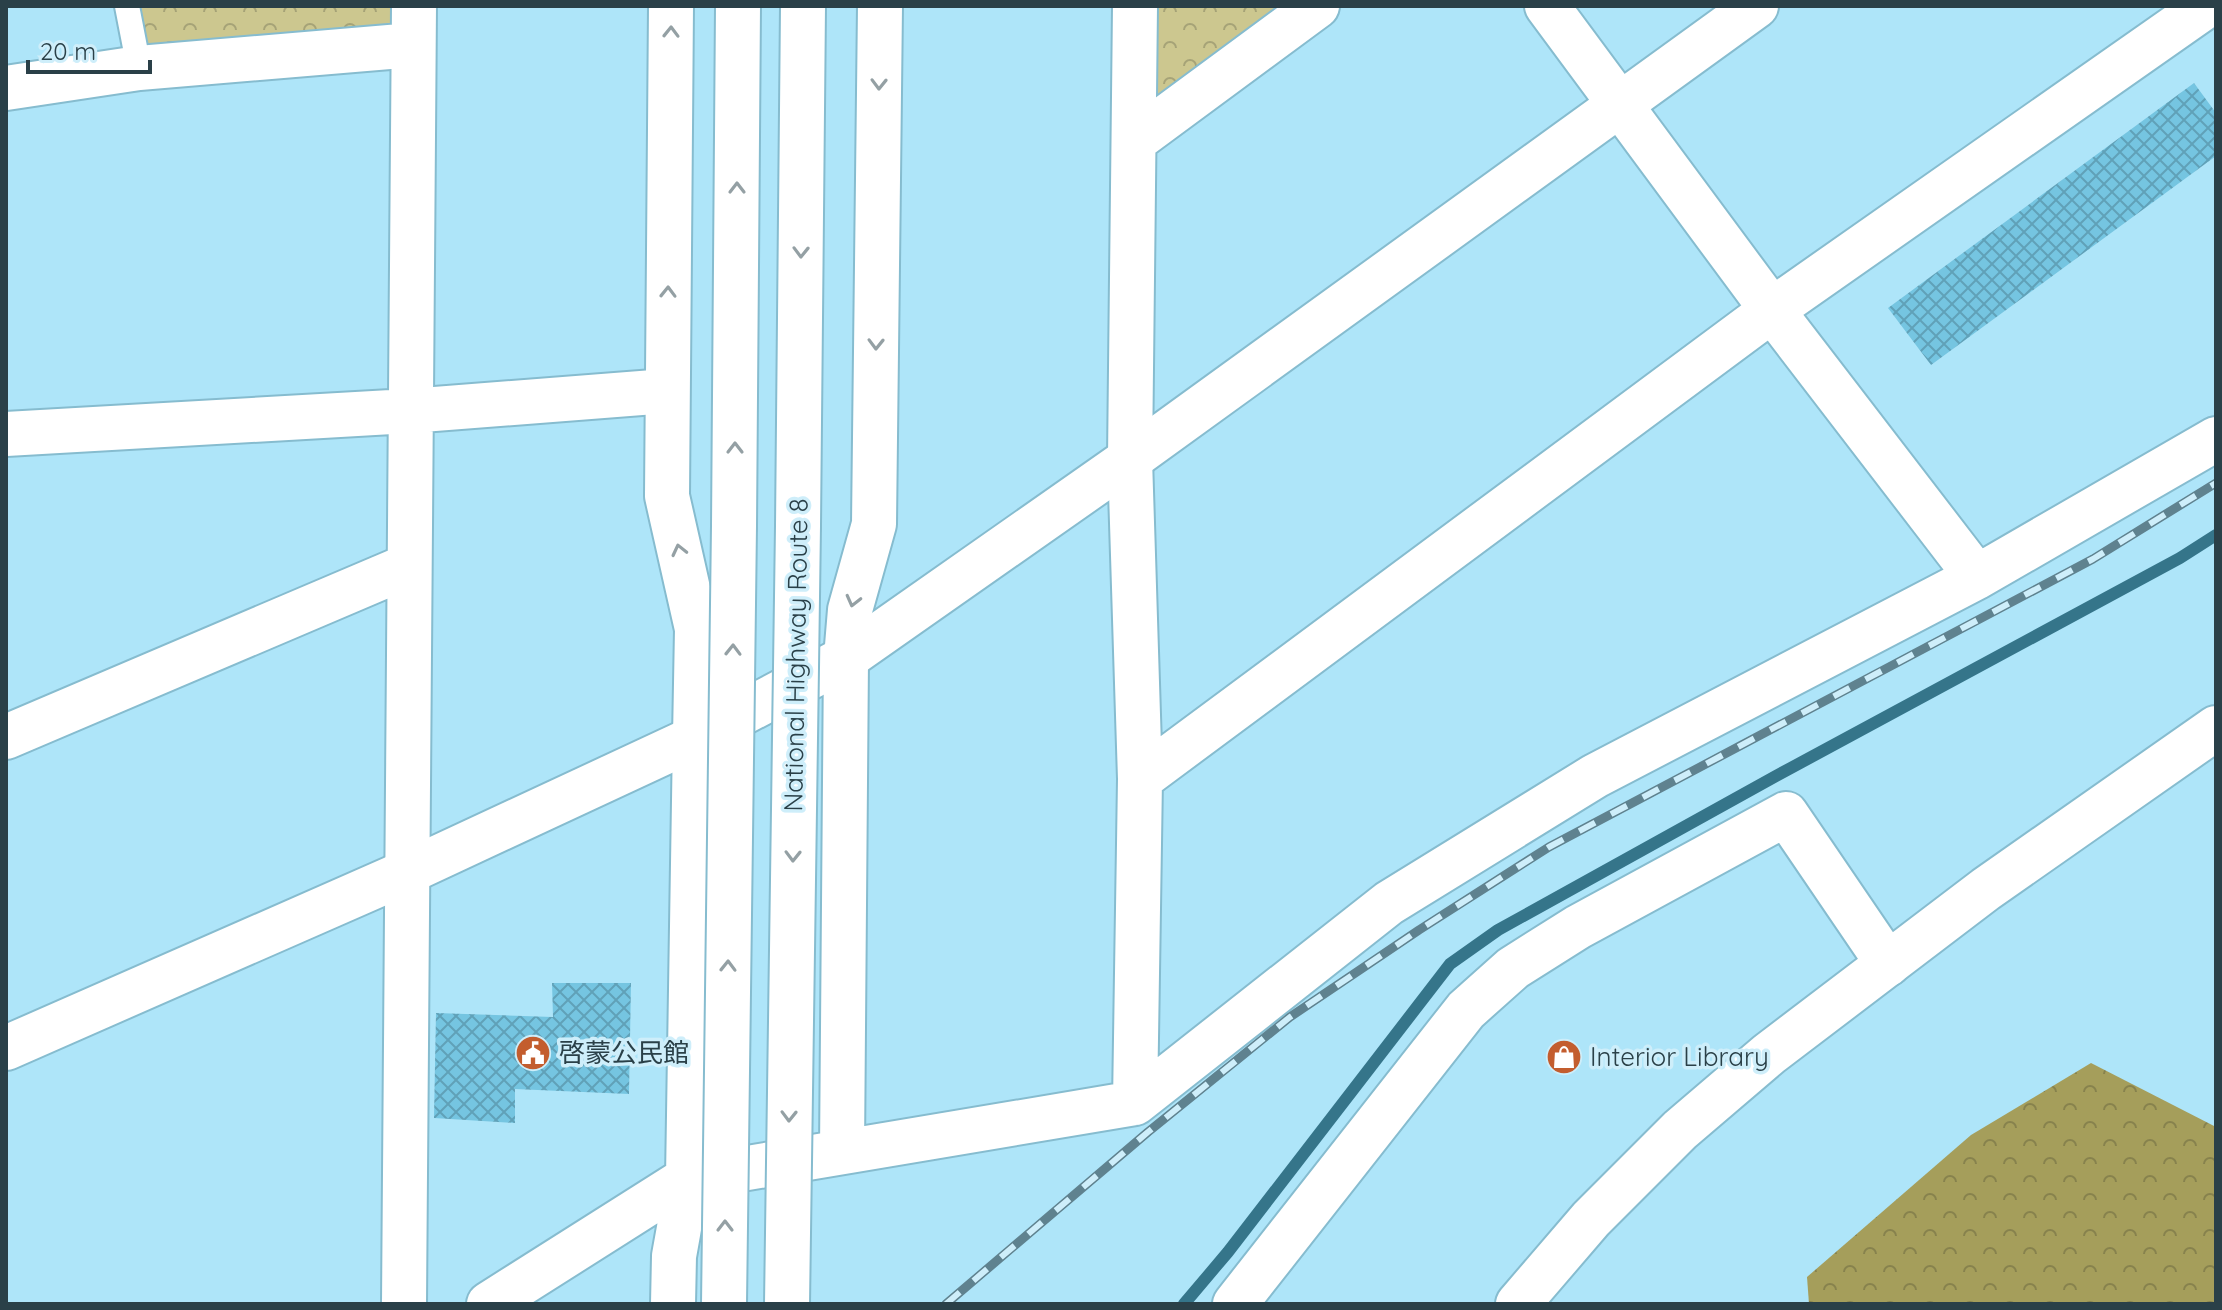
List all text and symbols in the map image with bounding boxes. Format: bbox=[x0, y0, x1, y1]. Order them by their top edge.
scale bar bbox=[28, 24, 150, 74]
one-way arrow bbox=[662, 25, 679, 38]
text: 20 m bbox=[40, 36, 96, 66]
one-way arrow bbox=[870, 78, 888, 91]
one-way arrow bbox=[728, 181, 746, 194]
one-way arrow bbox=[792, 246, 810, 259]
one-way arrow bbox=[659, 285, 677, 298]
one-way arrow bbox=[867, 338, 885, 351]
one-way arrow bbox=[726, 441, 744, 454]
street label: National Highway Route 8 bbox=[776, 498, 815, 812]
one-way arrow bbox=[671, 544, 688, 558]
one-way arrow bbox=[845, 594, 862, 608]
one-way arrow bbox=[724, 643, 741, 656]
one-way arrow bbox=[785, 850, 802, 863]
one-way arrow bbox=[719, 959, 737, 972]
public building icon: 啓蒙公民館 bbox=[514, 1034, 552, 1072]
place label: 啓蒙公民館 bbox=[559, 1036, 689, 1069]
shop icon: Interior Library bbox=[1545, 1038, 1583, 1076]
place label: Interior Library bbox=[1590, 1040, 1769, 1073]
one-way arrow bbox=[781, 1110, 798, 1123]
one-way arrow bbox=[716, 1219, 734, 1232]

